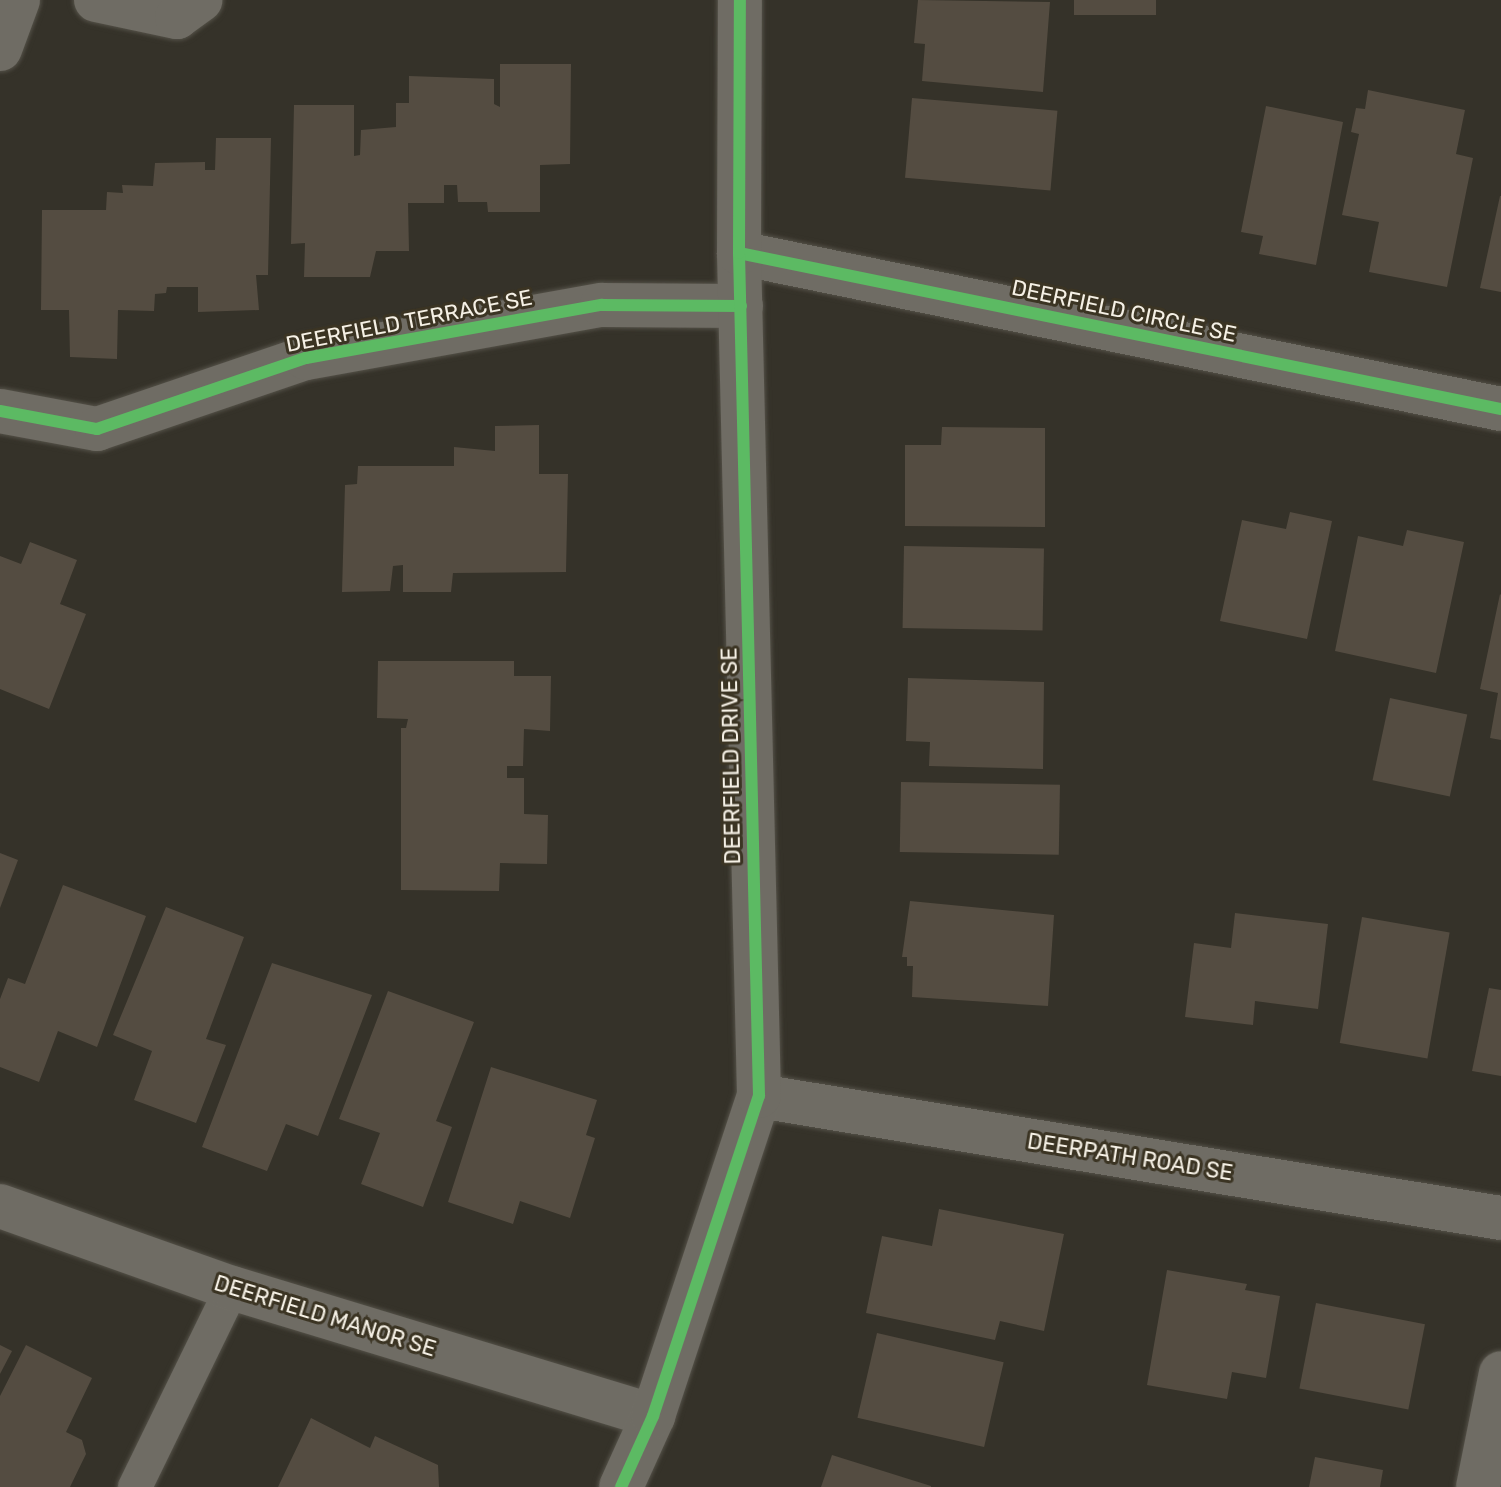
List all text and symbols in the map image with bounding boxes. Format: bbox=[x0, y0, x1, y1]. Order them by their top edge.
street label: DEERFIELD CIRCLE SE bbox=[1009, 274, 1239, 348]
street label: DEERFIELD TERRACE SE bbox=[283, 284, 535, 358]
street label: DEERFIELD DRIVE SE bbox=[716, 647, 746, 865]
street label: DEERPATH ROAD SE bbox=[1025, 1128, 1235, 1186]
street label: DEERFIELD MANOR SE bbox=[211, 1270, 439, 1362]

